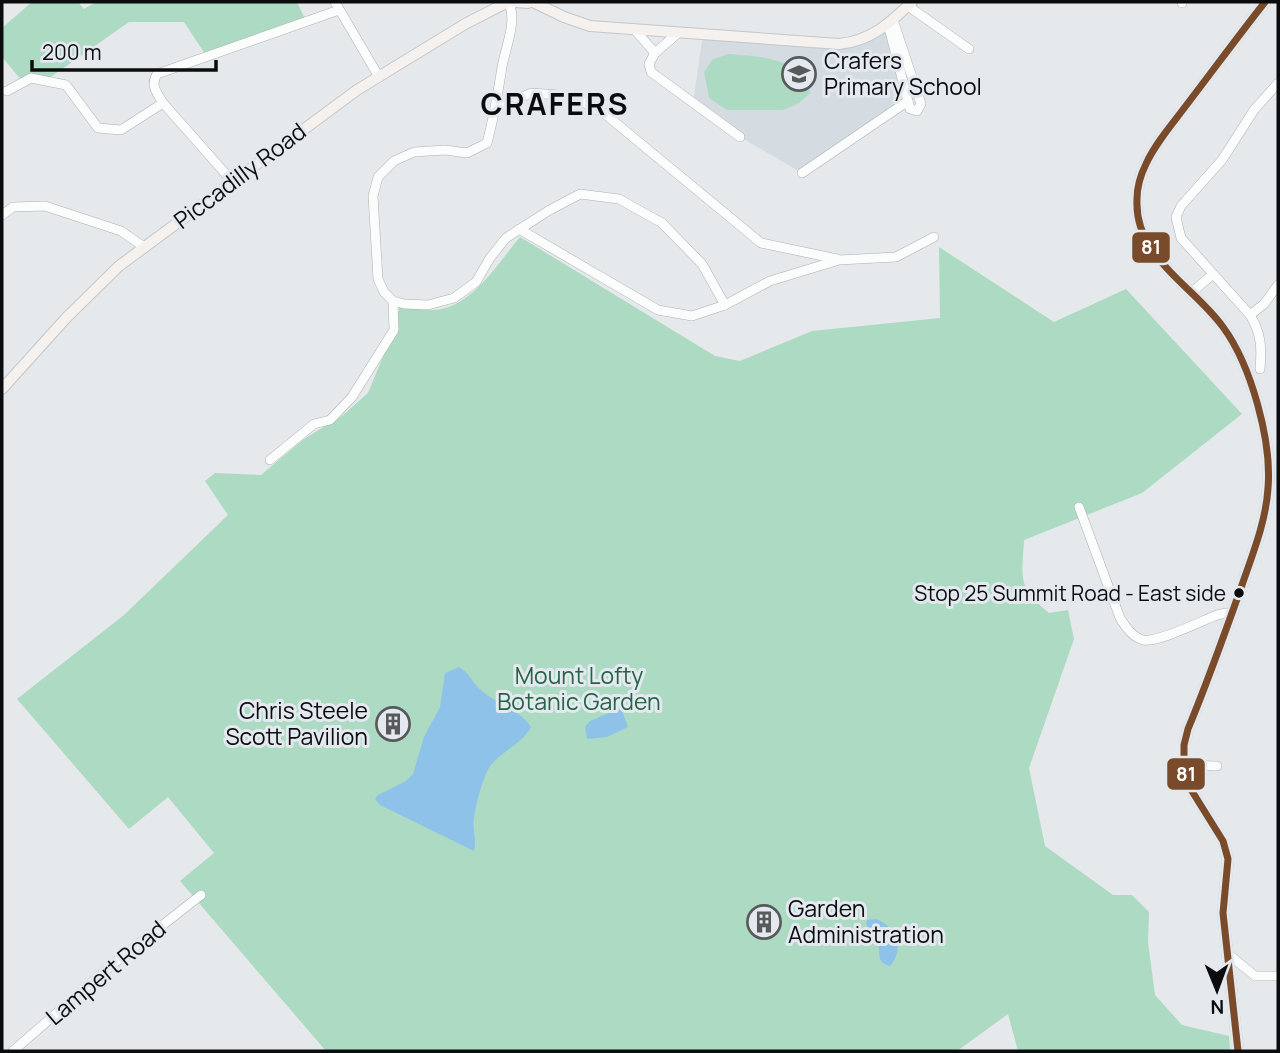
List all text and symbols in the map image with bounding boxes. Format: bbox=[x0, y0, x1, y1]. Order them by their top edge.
scale bar bbox=[32, 28, 215, 72]
text: 200 m bbox=[42, 38, 102, 66]
place label: Crafers Primary School bbox=[824, 44, 982, 102]
school or university icon: Crafers Primary School bbox=[780, 55, 818, 93]
district label: CRAFERS bbox=[481, 83, 629, 124]
street label: Piccadilly Road bbox=[167, 115, 312, 236]
line badge: 81 bbox=[1131, 231, 1171, 264]
text: 81 bbox=[1141, 234, 1161, 260]
place label: Stop 25 Summit Road - East side bbox=[914, 579, 1226, 607]
marker: Stop 25 Summit Road - East side bbox=[1232, 586, 1246, 600]
park label: Mount Lofty Botanic Garden bbox=[497, 659, 661, 717]
place label: Chris Steele Scott Pavilion bbox=[225, 694, 368, 752]
building icon: Chris Steele Scott Pavilion bbox=[374, 705, 412, 743]
line badge: 81 bbox=[1166, 757, 1206, 791]
text: 81 bbox=[1176, 761, 1196, 787]
place label: Garden Administration bbox=[788, 892, 944, 950]
building icon: Garden Administration bbox=[745, 903, 783, 941]
street label: Lampert Road bbox=[38, 913, 172, 1032]
north arrow bbox=[1182, 955, 1252, 1025]
text: N bbox=[1210, 994, 1224, 1020]

